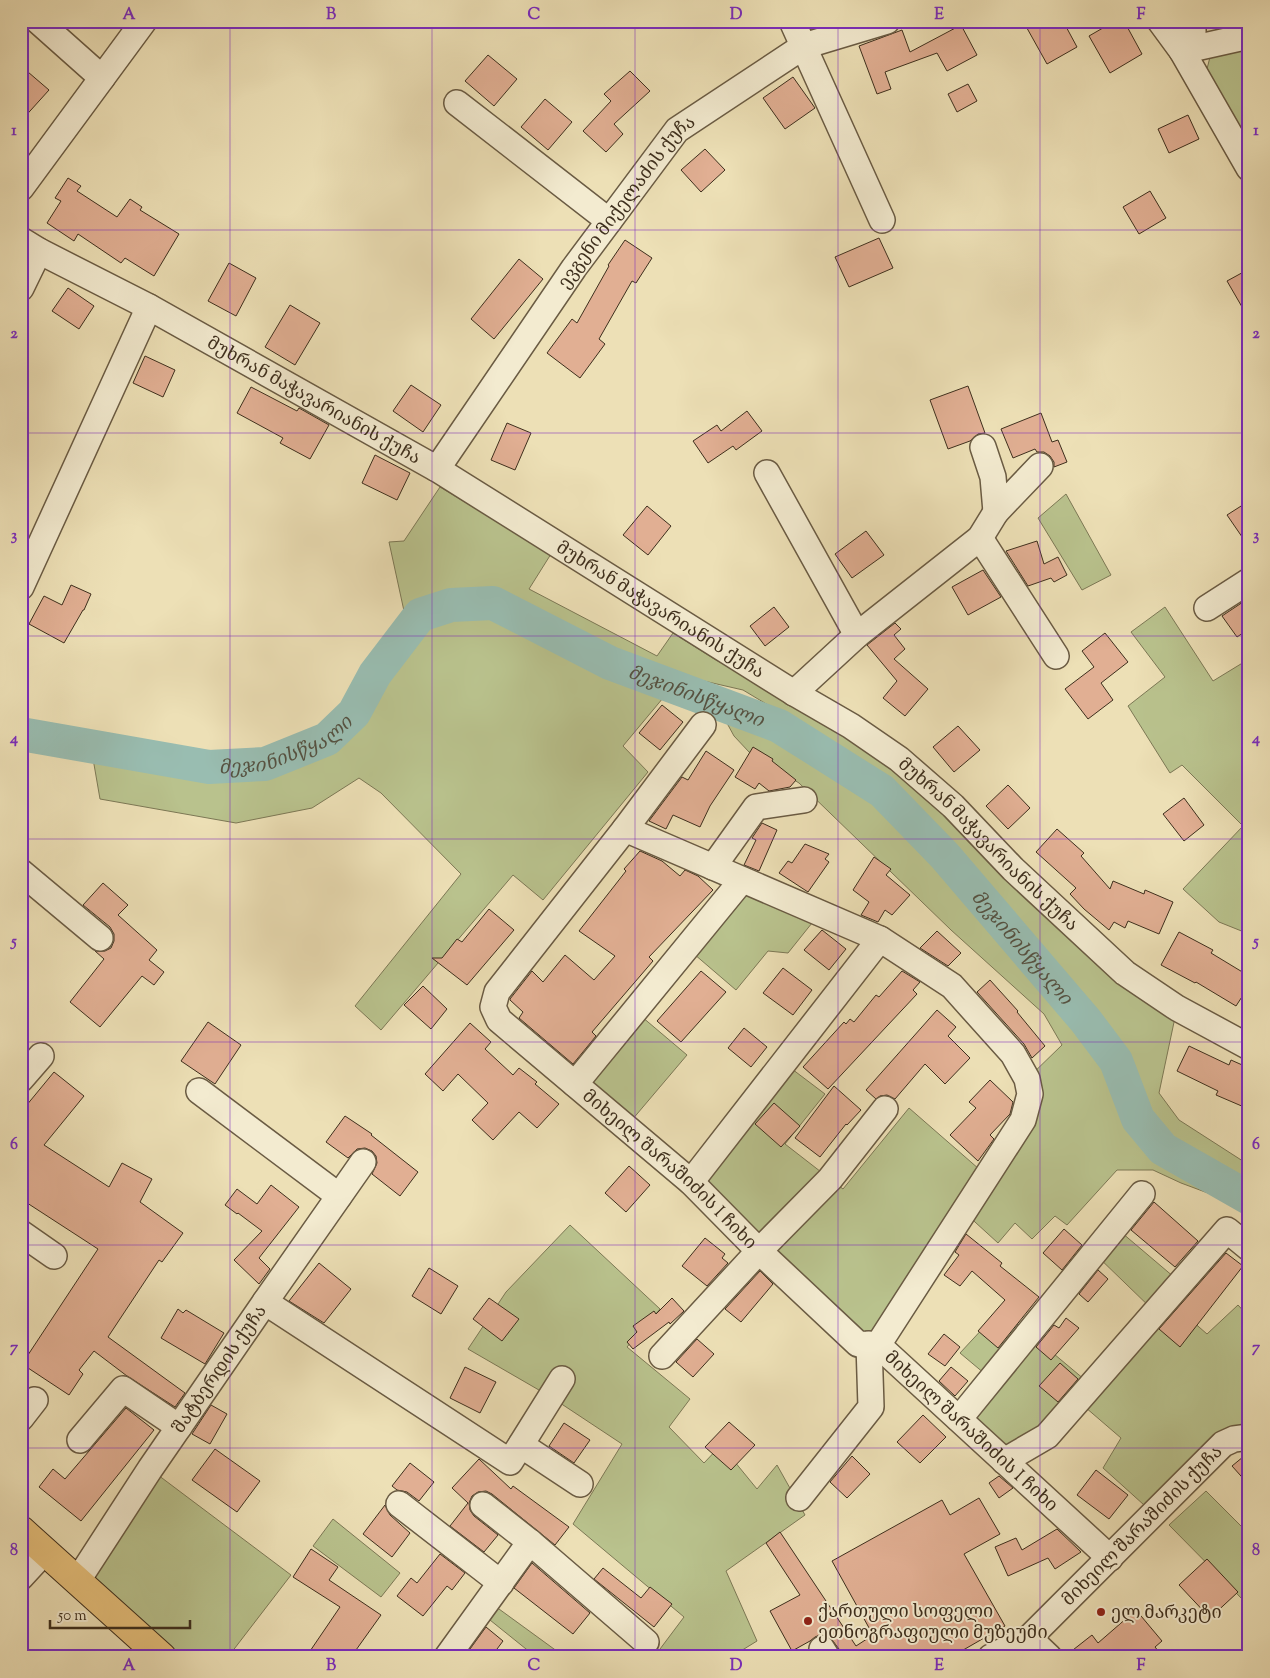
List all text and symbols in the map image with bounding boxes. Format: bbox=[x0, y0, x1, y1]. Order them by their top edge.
text: A bbox=[123, 4, 136, 27]
text: B bbox=[326, 4, 336, 27]
text: C bbox=[528, 4, 541, 27]
text: D bbox=[730, 4, 743, 27]
text: E bbox=[934, 4, 944, 27]
text: F bbox=[1137, 4, 1146, 27]
street label: ევგენი მიქელაძის ქუჩა bbox=[553, 110, 701, 294]
text: 1 bbox=[11, 120, 17, 143]
text: 1 bbox=[1253, 120, 1259, 143]
text: 2 bbox=[10, 323, 18, 346]
text: 2 bbox=[1252, 323, 1260, 346]
street label: მუხრან მაჭავარიანის ქუჩა bbox=[202, 331, 425, 472]
text: 3 bbox=[11, 525, 18, 548]
text: 3 bbox=[1253, 525, 1260, 548]
street label: მუხრან მაჭავარიანის ქუჩა bbox=[551, 536, 769, 686]
water label: მეჯინისწყალი bbox=[624, 660, 768, 736]
water label: მეჯინისწყალი bbox=[218, 710, 360, 782]
text: 4 bbox=[9, 728, 18, 751]
text: 4 bbox=[1251, 728, 1260, 751]
street label: მუხრან მაჭავარიანის ქუჩა bbox=[891, 753, 1083, 938]
water label: მეჯინისწყალი bbox=[964, 885, 1078, 1012]
text: 5 bbox=[9, 931, 17, 954]
text: 5 bbox=[1251, 931, 1259, 954]
street label: მიხეილ შარაშიძის I ჩიხი bbox=[576, 1085, 762, 1256]
text: 6 bbox=[10, 1134, 18, 1157]
text: 6 bbox=[1252, 1134, 1260, 1157]
street label: შატბერდის ქუჩა bbox=[167, 1300, 274, 1439]
text: 7 bbox=[10, 1337, 19, 1360]
text: 7 bbox=[1252, 1337, 1261, 1360]
street label: მიხეილ შარაშიძის I ჩიხი bbox=[878, 1346, 1063, 1519]
street label: მიხეილ შარაშიძის ქუჩა bbox=[1057, 1440, 1229, 1613]
text: 8 bbox=[10, 1540, 18, 1563]
text: 8 bbox=[1252, 1540, 1260, 1563]
scale bar bbox=[50, 1598, 190, 1630]
place label: ქართული სოფელი ეთნოგრაფიული მუზეუმი bbox=[818, 1600, 1048, 1647]
place label: ელ მარკეტი bbox=[1111, 1601, 1222, 1627]
text: 50 m bbox=[57, 1606, 87, 1627]
marker: ელ მარკეტი bbox=[1095, 1606, 1107, 1618]
marker: ქართული სოფელი ეთნოგრაფიული მუზეუმი bbox=[802, 1615, 814, 1627]
text: A bbox=[123, 1655, 136, 1678]
text: B bbox=[326, 1655, 336, 1678]
text: C bbox=[528, 1655, 541, 1678]
text: D bbox=[730, 1655, 743, 1678]
text: E bbox=[934, 1655, 944, 1678]
text: F bbox=[1137, 1655, 1146, 1678]

